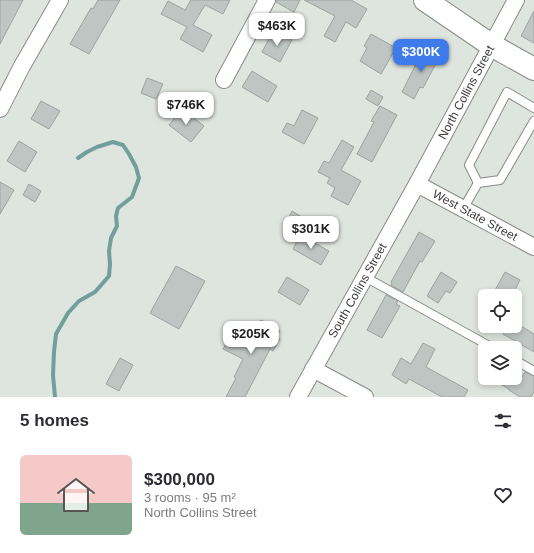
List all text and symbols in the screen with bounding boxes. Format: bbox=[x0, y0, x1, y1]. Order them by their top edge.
pin: $463K bbox=[249, 13, 305, 47]
text: $463K bbox=[258, 18, 296, 33]
pin: $300K bbox=[393, 39, 449, 73]
street label: North Collins Street bbox=[435, 43, 497, 142]
text: $300K bbox=[402, 44, 440, 59]
pin: $746K bbox=[158, 92, 214, 126]
text: $746K bbox=[167, 97, 205, 112]
street label: West State Street bbox=[430, 187, 520, 244]
pin: $301K bbox=[283, 216, 339, 250]
text: $301K bbox=[292, 221, 330, 236]
street label: South Collins Street bbox=[325, 240, 390, 340]
map controls bbox=[478, 289, 522, 385]
button: locate bbox=[478, 289, 522, 333]
pin: $205K bbox=[223, 321, 279, 355]
text: $205K bbox=[232, 326, 270, 341]
button: layers bbox=[478, 341, 522, 385]
icon: filters bbox=[492, 410, 514, 432]
text: 5 homes bbox=[20, 411, 89, 430]
text: $300,000 bbox=[144, 470, 215, 489]
icon: home bbox=[52, 471, 100, 519]
icon: heart bbox=[492, 484, 514, 506]
text: 3 rooms · 95 m² bbox=[144, 490, 236, 505]
text: North Collins Street bbox=[144, 505, 257, 520]

